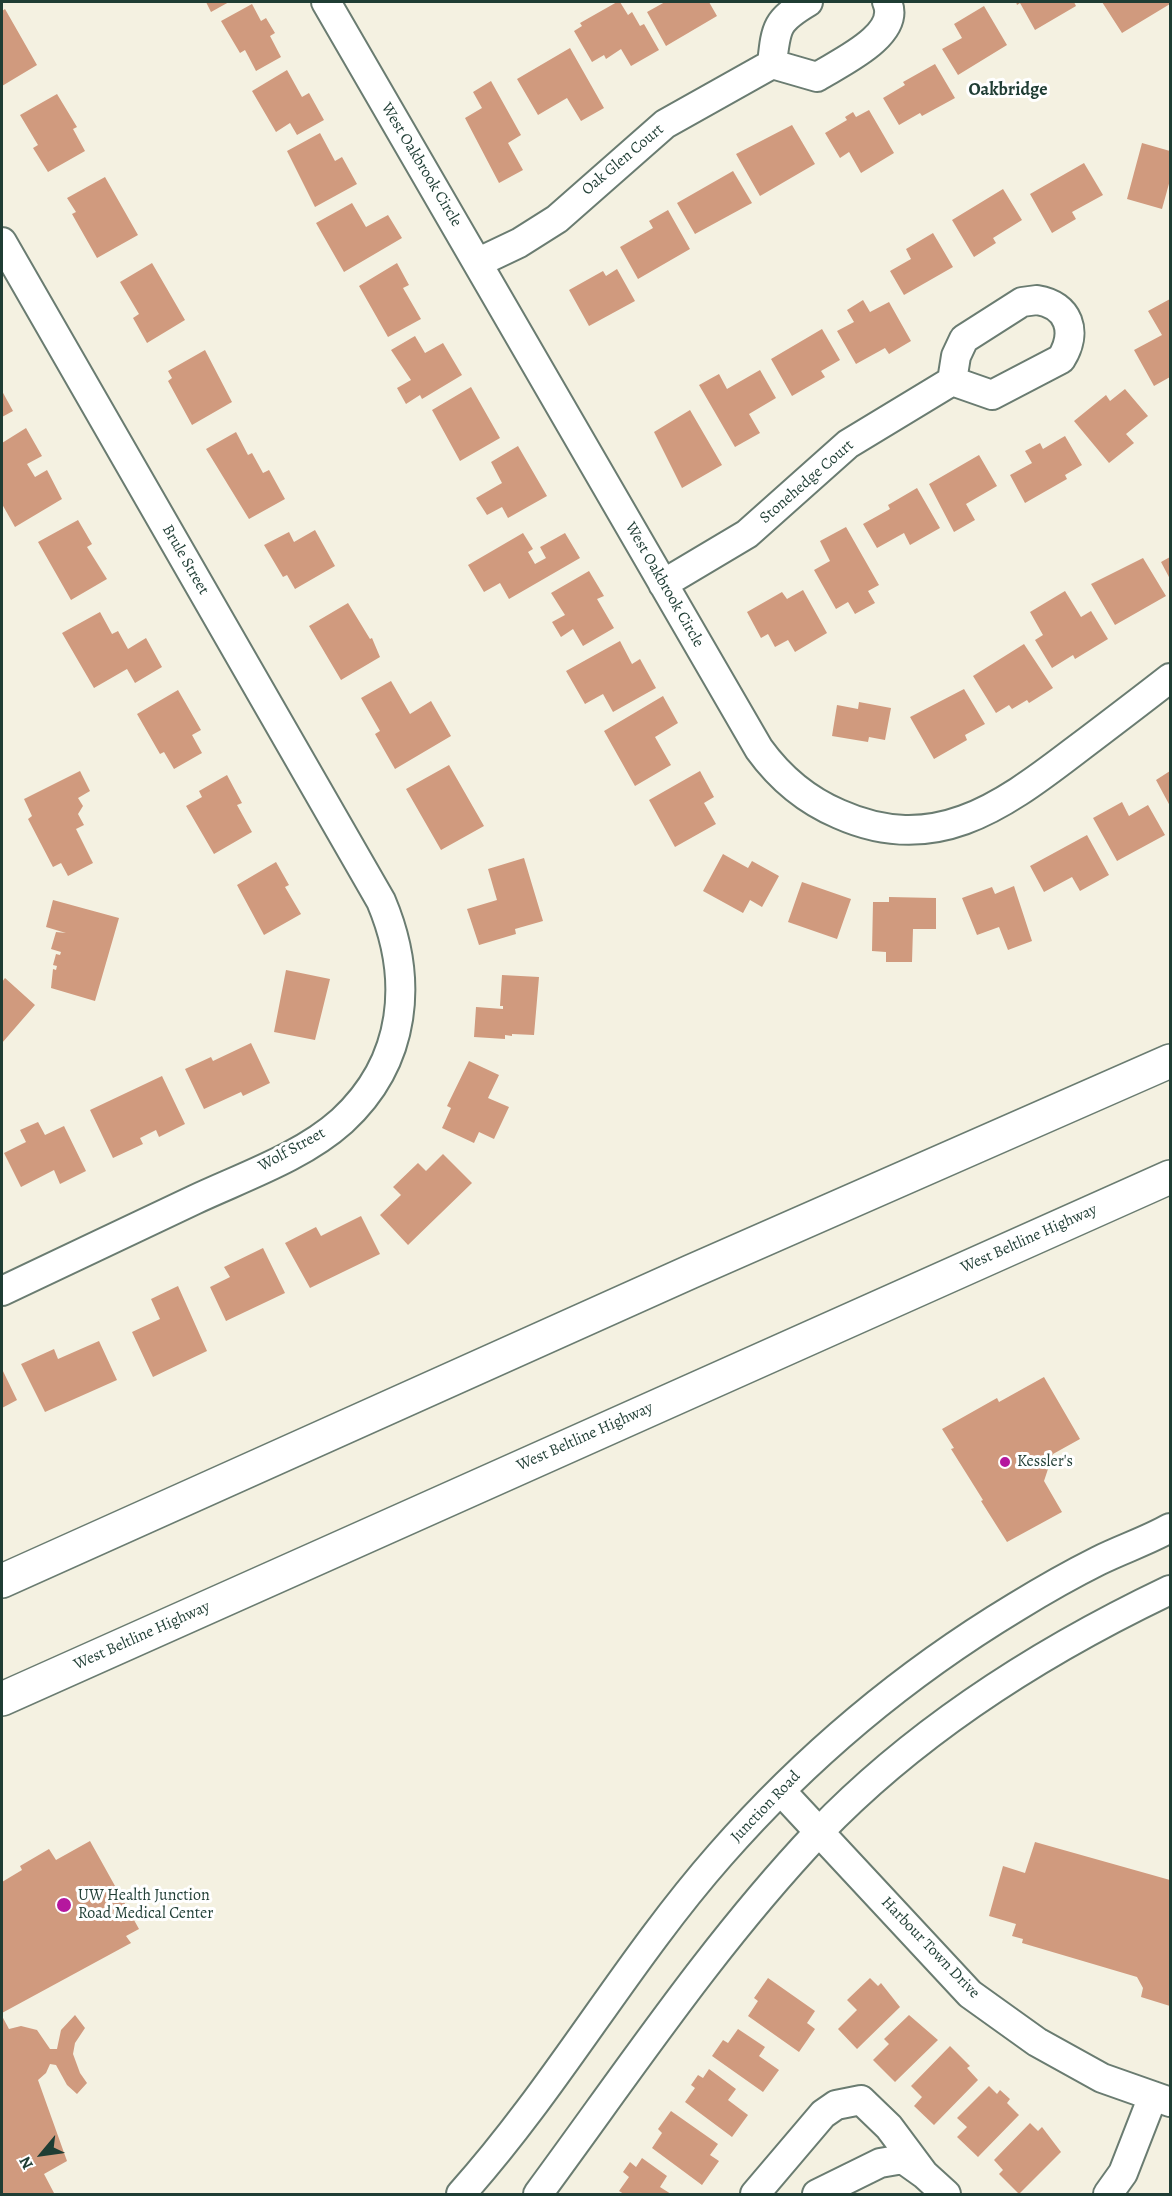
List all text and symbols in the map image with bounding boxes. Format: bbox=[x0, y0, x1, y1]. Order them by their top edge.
district label: Oakbridge bbox=[968, 80, 1048, 102]
street label: West Oakbrook Circle bbox=[376, 99, 466, 231]
street label: Oak Glen Court bbox=[578, 120, 668, 200]
street label: Stonehedge Court bbox=[756, 436, 858, 528]
street label: West Oakbrook Circle bbox=[620, 519, 708, 651]
street label: Brule Street bbox=[157, 522, 213, 598]
street label: Wolf Street bbox=[255, 1124, 329, 1176]
street label: West Beltline Highway bbox=[958, 1200, 1100, 1278]
street label: West Beltline Highway bbox=[514, 1398, 656, 1476]
place label: Kessler's bbox=[1017, 1452, 1073, 1472]
marker: Kessler's bbox=[998, 1455, 1012, 1469]
street label: West Beltline Highway bbox=[71, 1597, 213, 1675]
street label: Junction Road bbox=[727, 1767, 805, 1847]
place label: UW Health Junction Road Medical Center bbox=[78, 1886, 213, 1924]
street label: Harbour Town Drive bbox=[877, 1893, 983, 2003]
marker: UW Health Junction Road Medical Center bbox=[55, 1896, 73, 1914]
north arrow bbox=[12, 2124, 72, 2184]
text: N bbox=[14, 2152, 39, 2173]

